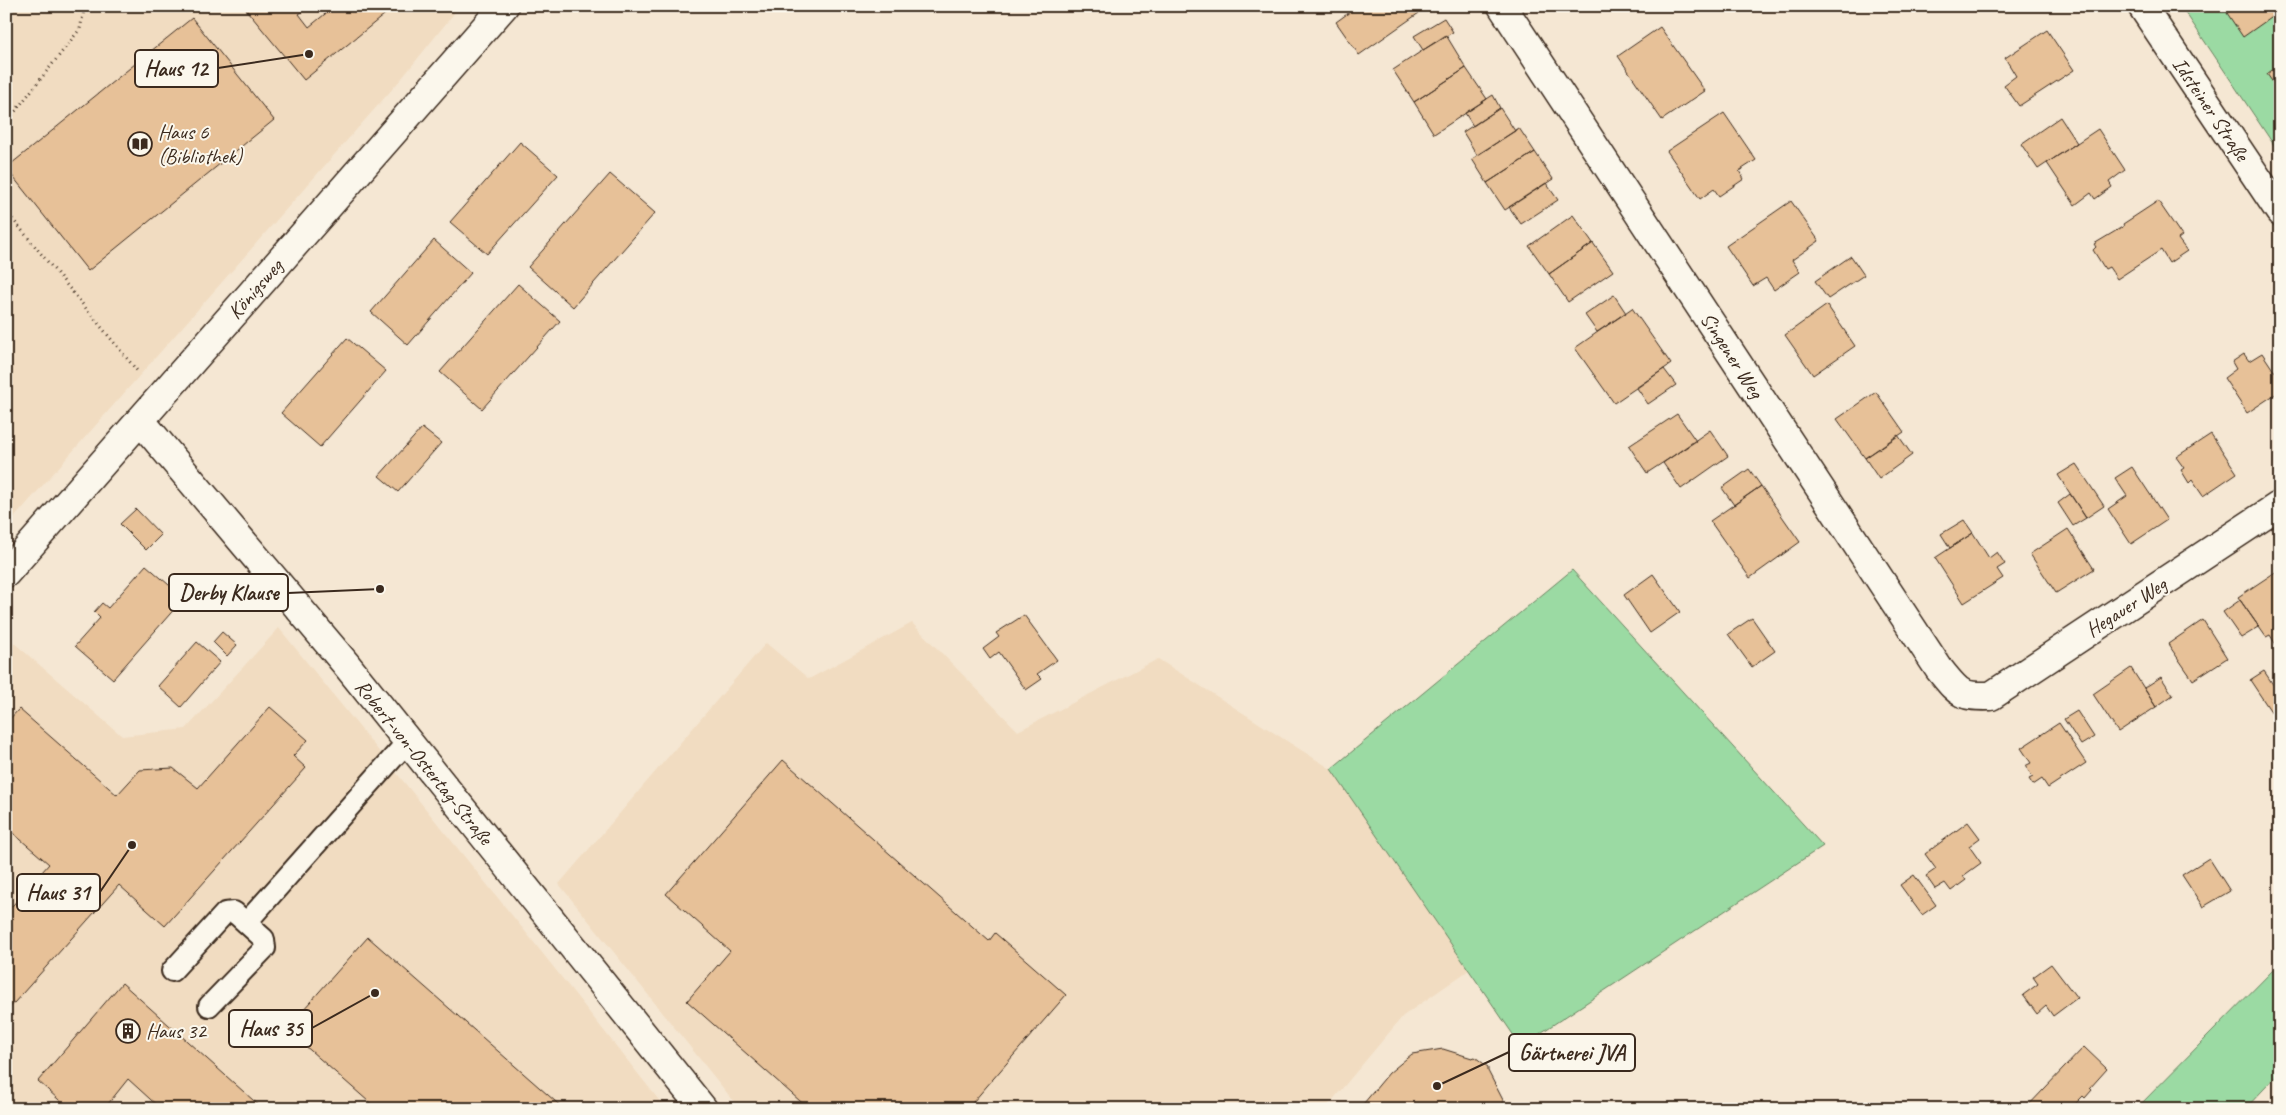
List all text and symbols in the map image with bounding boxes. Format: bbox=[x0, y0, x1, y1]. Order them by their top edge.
callout: Haus 12 bbox=[135, 50, 218, 87]
street label: Idsteiner Straße bbox=[2167, 52, 2256, 167]
text: Haus 12 bbox=[144, 55, 210, 83]
place label: Haus 6 (Bibliothek) bbox=[158, 119, 243, 169]
library icon: Haus 6 (Bibliothek) bbox=[127, 131, 153, 157]
street label: Königsweg bbox=[222, 253, 289, 324]
street label: Singener Weg bbox=[1695, 307, 1770, 404]
street label: Hegauer Weg bbox=[2081, 570, 2173, 643]
callout: Derby Klause bbox=[169, 574, 288, 611]
text: Derby Klause bbox=[180, 579, 280, 607]
street label: Robert-von-Ostertag-Straße bbox=[349, 674, 500, 851]
callout: Haus 31 bbox=[17, 874, 100, 911]
text: Haus 31 bbox=[26, 879, 92, 907]
callout: Haus 35 bbox=[229, 1010, 312, 1047]
text: Haus 35 bbox=[239, 1015, 305, 1043]
building icon: Haus 32 bbox=[115, 1018, 141, 1044]
place label: Haus 32 bbox=[146, 1018, 207, 1044]
callout: Gärtnerei JVA bbox=[1509, 1034, 1635, 1071]
text: Gärtnerei JVA bbox=[1519, 1039, 1627, 1067]

